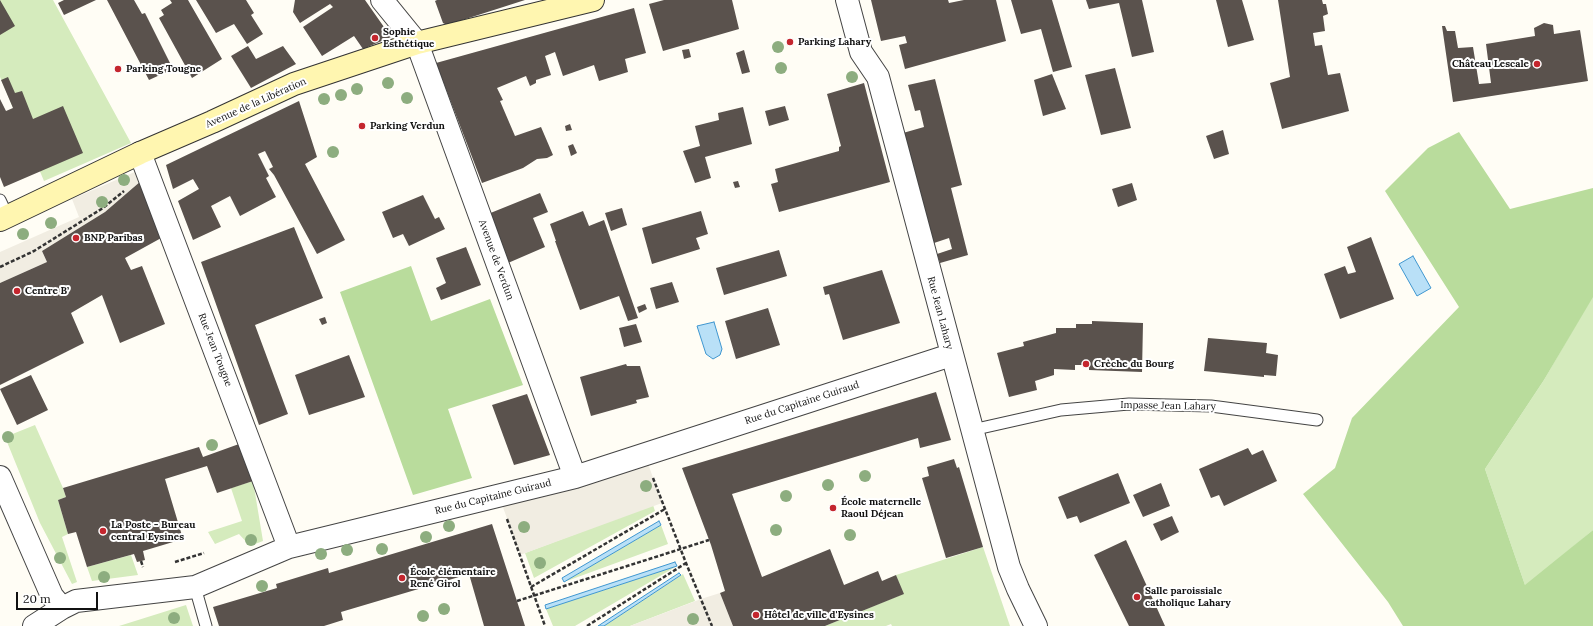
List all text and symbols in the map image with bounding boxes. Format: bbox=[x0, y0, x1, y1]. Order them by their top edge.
place label: Sophie Esthétique bbox=[383, 26, 434, 50]
marker: Sophie Esthétique bbox=[370, 33, 380, 43]
place label: Parking Lahary bbox=[798, 36, 871, 48]
marker: Parking Lahary bbox=[785, 37, 795, 47]
place label: Château Lescale bbox=[1452, 58, 1529, 70]
marker: Château Lescale bbox=[1532, 59, 1542, 69]
place label: Parking Tougne bbox=[126, 63, 201, 75]
marker: Parking Tougne bbox=[113, 64, 123, 74]
street label: Avenue de la Libération bbox=[204, 75, 308, 131]
place label: Parking Verdun bbox=[370, 120, 445, 132]
marker: Parking Verdun bbox=[357, 121, 367, 131]
street label: Avenue de Verdun bbox=[476, 218, 516, 302]
place label: BNP Paribas bbox=[84, 232, 143, 244]
marker: BNP Paribas bbox=[71, 233, 81, 243]
street label: Rue Jean Lahary bbox=[924, 275, 956, 351]
place label: Centre B’ bbox=[25, 285, 69, 297]
marker: Centre B’ bbox=[12, 286, 22, 296]
street label: Rue Jean Tougne bbox=[195, 311, 235, 389]
place label: Crèche du Bourg bbox=[1094, 358, 1174, 370]
marker: Crèche du Bourg bbox=[1081, 359, 1091, 369]
street label: Rue du Capitaine Guiraud bbox=[743, 379, 861, 427]
street label: Impasse Jean Lahary bbox=[1120, 399, 1216, 413]
street label: Rue du Capitaine Guiraud bbox=[434, 477, 552, 517]
place label: École maternelle Raoul Déjean bbox=[841, 496, 921, 520]
marker: École maternelle Raoul Déjean bbox=[828, 503, 838, 513]
place label: La Poste - Bureau central Eysines bbox=[111, 519, 195, 542]
marker: La Poste - Bureau central Eysines bbox=[98, 526, 108, 536]
place label: École élémentaire René Girol bbox=[410, 566, 496, 590]
marker: École élémentaire René Girol bbox=[397, 573, 407, 583]
scale bar bbox=[18, 584, 100, 610]
place label: Salle paroissiale catholique Lahary bbox=[1145, 585, 1231, 608]
text: 20 m bbox=[23, 591, 51, 606]
marker: Salle paroissiale catholique Lahary bbox=[1132, 592, 1142, 602]
place label: Hôtel de ville d'Eysines bbox=[764, 609, 874, 621]
marker: Hôtel de ville d'Eysines bbox=[751, 610, 761, 620]

